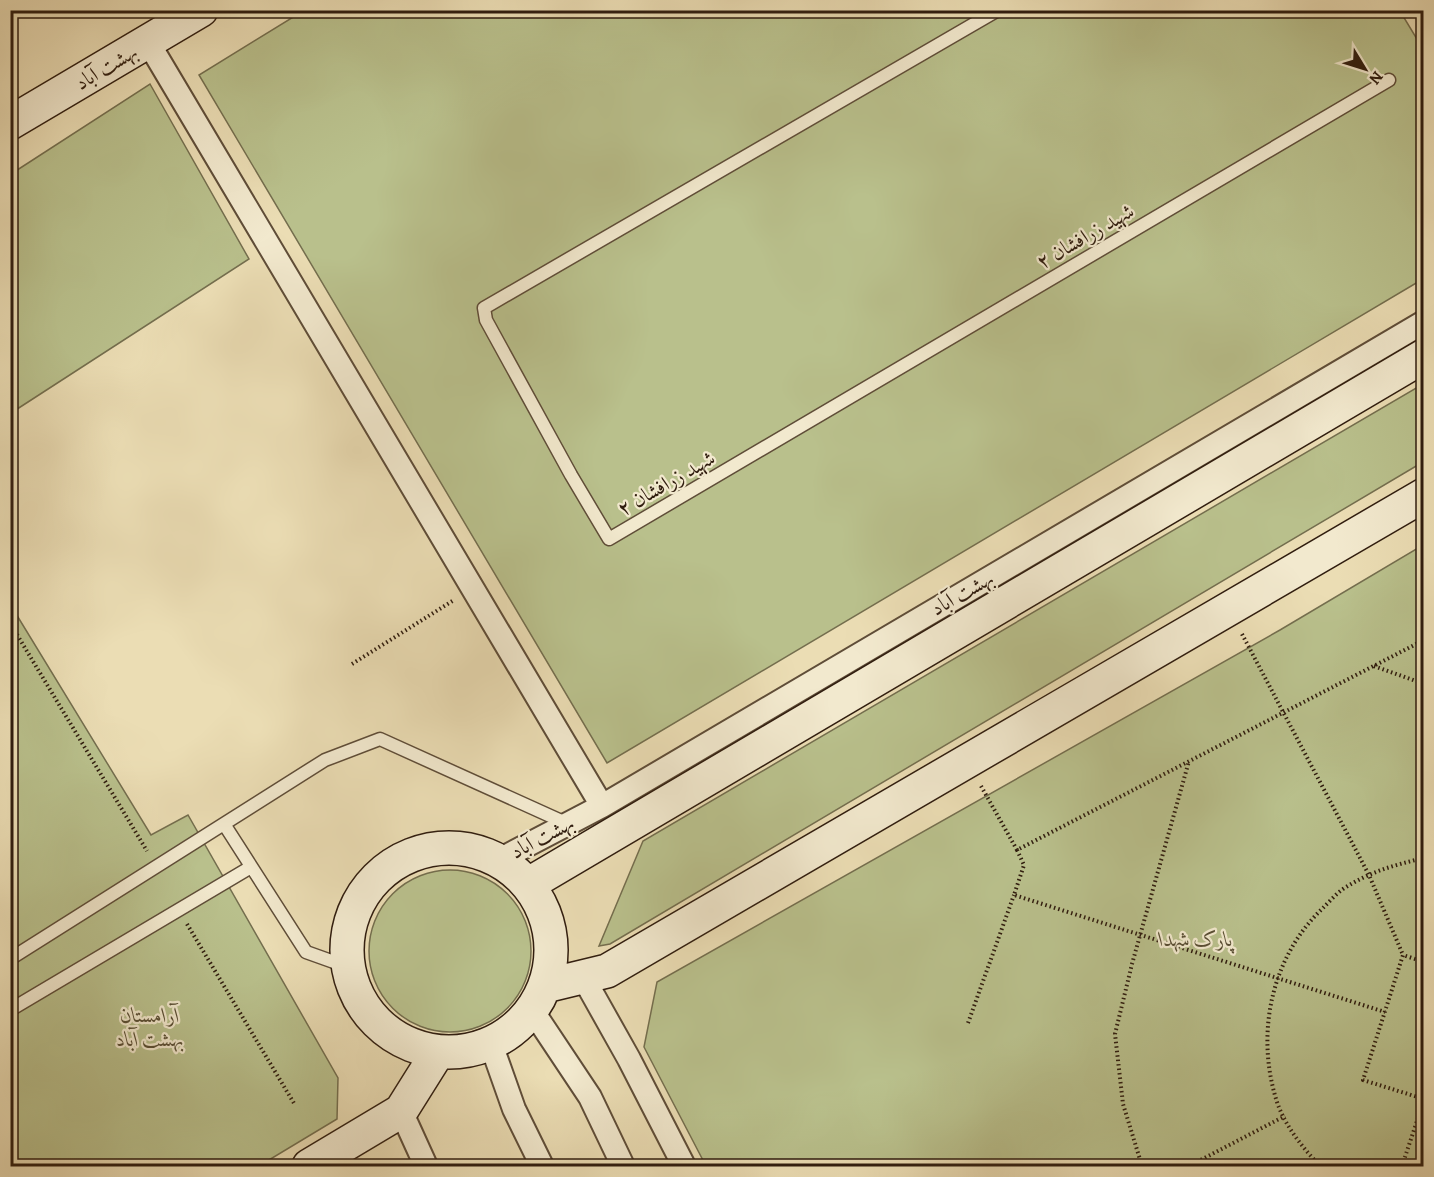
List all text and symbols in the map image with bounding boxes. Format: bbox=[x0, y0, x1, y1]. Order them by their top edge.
street label: بهشت آباد bbox=[69, 37, 143, 97]
north arrow bbox=[1335, 39, 1395, 99]
text: N bbox=[1364, 66, 1388, 89]
street label: شهید زرافشان ۲ bbox=[1031, 197, 1139, 275]
street label: شهید زرافشان ۲ bbox=[612, 444, 720, 522]
street label: بهشت آباد bbox=[925, 564, 999, 622]
street label: بهشت آباد bbox=[505, 809, 579, 865]
park label: پارک شهدا bbox=[1158, 925, 1235, 954]
park label: آرامستان بهشت آباد bbox=[116, 1001, 184, 1053]

